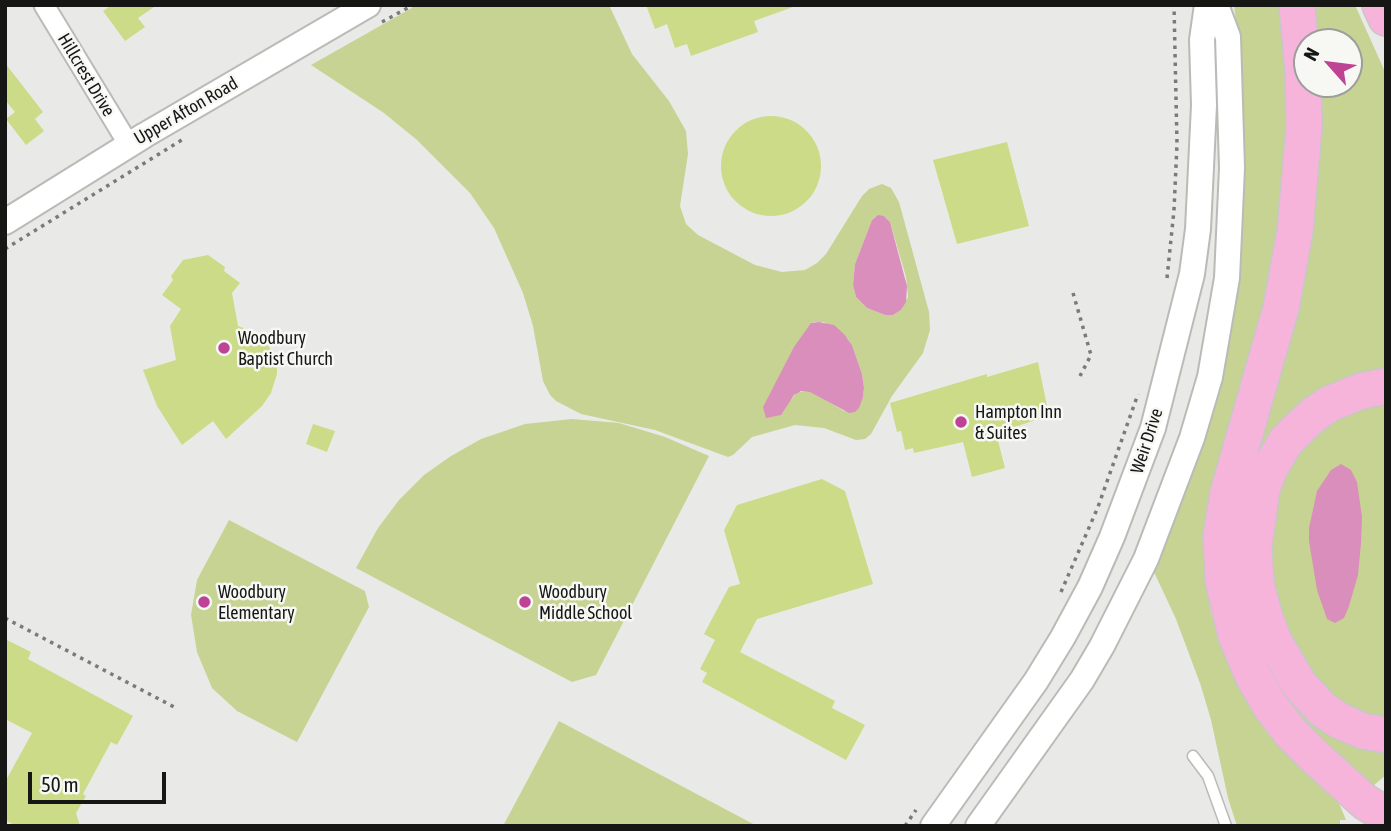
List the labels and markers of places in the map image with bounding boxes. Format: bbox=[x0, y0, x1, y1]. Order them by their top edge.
place label: Woodbury Baptist Church bbox=[238, 327, 333, 370]
marker: Woodbury Baptist Church bbox=[216, 340, 232, 356]
place label: Hampton Inn & Suites bbox=[975, 401, 1062, 444]
marker: Hampton Inn & Suites bbox=[953, 414, 969, 430]
place label: Woodbury Elementary bbox=[218, 581, 295, 624]
place label: Woodbury Middle School bbox=[539, 581, 632, 624]
marker: Woodbury Elementary bbox=[196, 594, 212, 610]
marker: Woodbury Middle School bbox=[517, 594, 533, 610]

